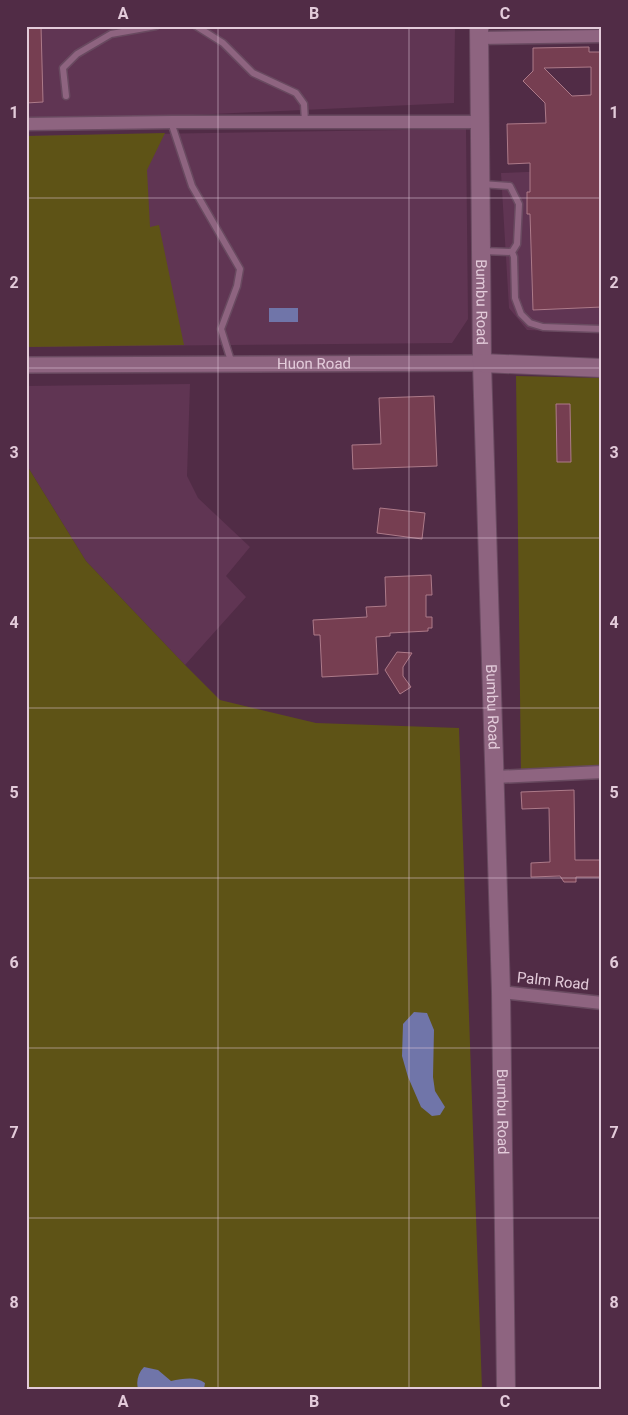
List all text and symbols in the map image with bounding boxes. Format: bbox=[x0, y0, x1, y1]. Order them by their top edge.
text: A bbox=[118, 4, 129, 23]
text: B bbox=[309, 4, 319, 23]
text: C bbox=[500, 4, 510, 23]
text: 1 bbox=[9, 103, 19, 122]
text: 1 bbox=[609, 103, 619, 122]
street label: Bumbu Road bbox=[472, 259, 491, 345]
text: 2 bbox=[9, 273, 19, 292]
text: 2 bbox=[609, 273, 619, 292]
street label: Huon Road bbox=[277, 355, 351, 373]
text: 3 bbox=[9, 443, 19, 462]
text: 3 bbox=[609, 443, 619, 462]
text: 4 bbox=[9, 613, 19, 632]
text: 4 bbox=[609, 613, 619, 632]
street label: Bumbu Road bbox=[482, 664, 503, 750]
text: 5 bbox=[9, 783, 19, 802]
text: 5 bbox=[609, 783, 619, 802]
text: 6 bbox=[9, 953, 19, 972]
text: 6 bbox=[609, 953, 619, 972]
street label: Palm Road bbox=[516, 968, 590, 994]
street label: Bumbu Road bbox=[493, 1069, 512, 1155]
text: 7 bbox=[9, 1123, 19, 1142]
text: 7 bbox=[609, 1123, 619, 1142]
text: 8 bbox=[9, 1293, 19, 1312]
text: 8 bbox=[609, 1293, 619, 1312]
text: A bbox=[118, 1392, 129, 1411]
text: B bbox=[309, 1392, 319, 1411]
text: C bbox=[500, 1392, 510, 1411]

